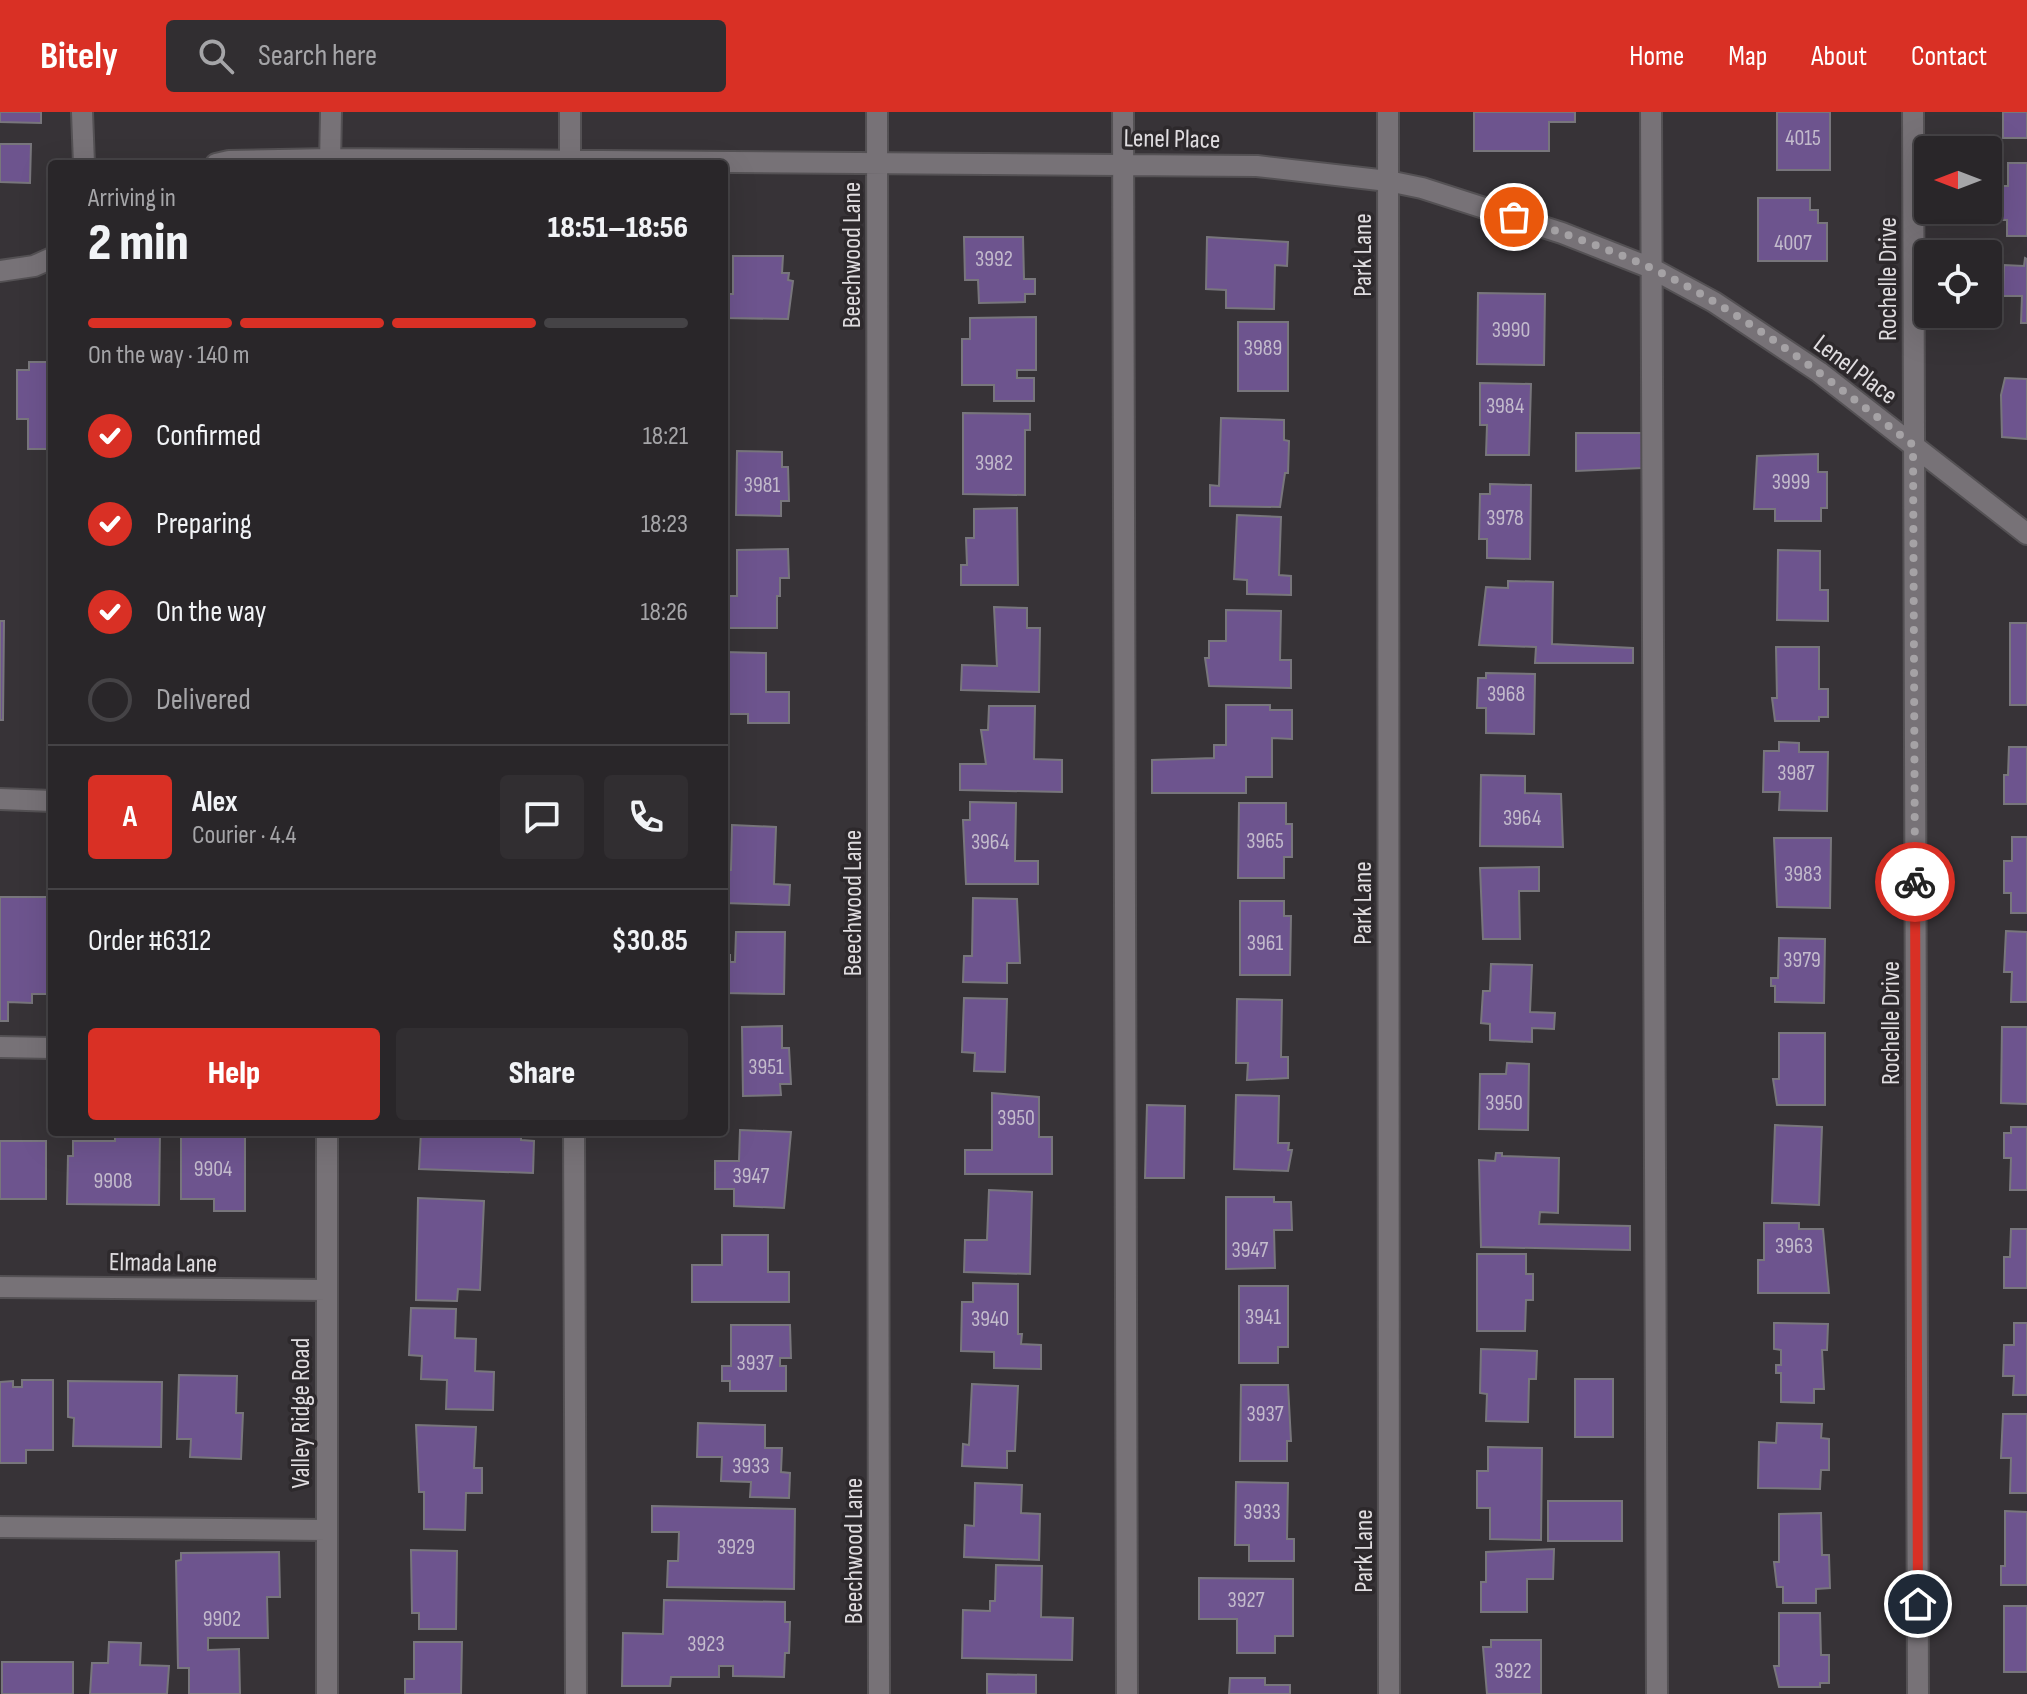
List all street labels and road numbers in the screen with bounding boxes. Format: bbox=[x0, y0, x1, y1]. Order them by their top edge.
street label: Lenel Place bbox=[1123, 123, 1221, 156]
street label: Beechwood Lane bbox=[837, 182, 868, 328]
street label: Park Lane bbox=[1348, 213, 1379, 297]
street label: Rochelle Drive bbox=[1873, 217, 1904, 341]
street label: Lenel Place bbox=[1807, 329, 1903, 412]
street label: Beechwood Lane bbox=[838, 830, 869, 976]
street label: Park Lane bbox=[1348, 861, 1379, 945]
street label: Rochelle Drive bbox=[1876, 961, 1907, 1085]
street label: Elmada Lane bbox=[108, 1247, 217, 1280]
street label: Valley Ridge Road bbox=[286, 1338, 317, 1488]
street label: Beechwood Lane bbox=[839, 1478, 870, 1624]
street label: Park Lane bbox=[1349, 1509, 1380, 1593]

